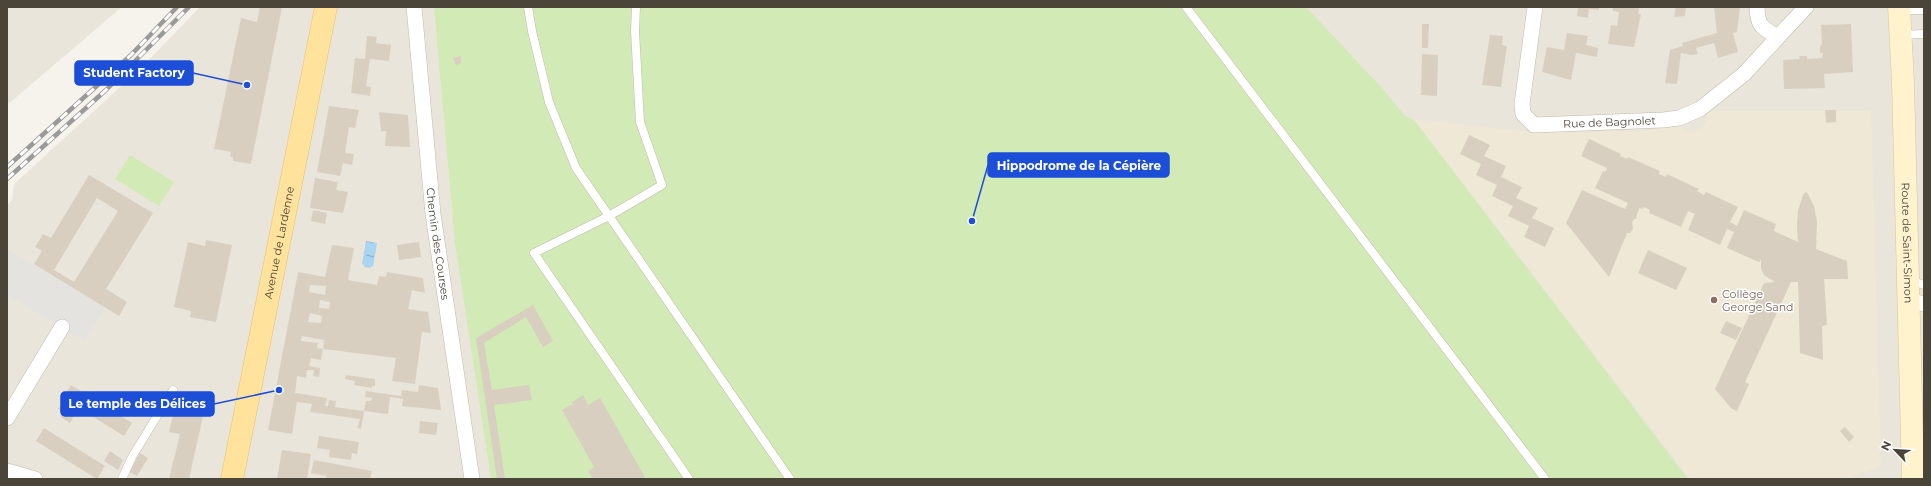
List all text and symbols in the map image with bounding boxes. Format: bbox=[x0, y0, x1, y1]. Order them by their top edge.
callout: Student Factory bbox=[75, 61, 193, 85]
text: Student Factory bbox=[83, 65, 185, 80]
street label: Rue de Bagnolet bbox=[1563, 113, 1657, 131]
callout: Hippodrome de la Cépière bbox=[988, 153, 1169, 177]
text: Hippodrome de la Cépière bbox=[997, 158, 1162, 173]
street label: Route de Saint-Simon bbox=[1899, 182, 1916, 303]
street label: Avenue de Lardenne bbox=[261, 185, 297, 300]
street label: Chemin des Courses bbox=[424, 187, 453, 301]
place label: Collège George Sand bbox=[1722, 287, 1794, 314]
marker: Collège George Sand bbox=[1709, 295, 1719, 305]
callout: Le temple des Délices bbox=[61, 392, 214, 416]
text: Le temple des Délices bbox=[68, 396, 206, 411]
north arrow bbox=[1875, 430, 1915, 470]
text: N bbox=[1878, 439, 1894, 453]

